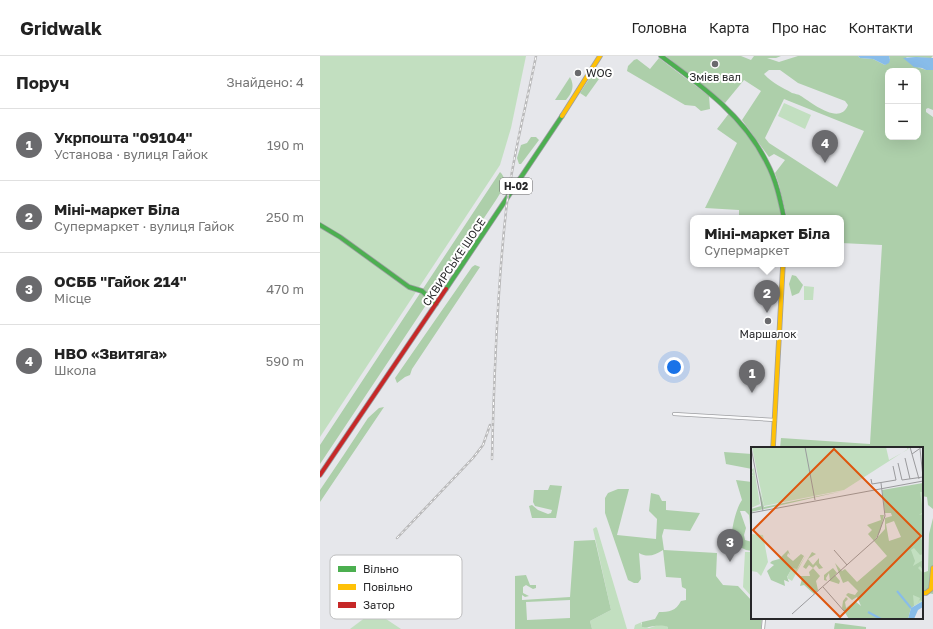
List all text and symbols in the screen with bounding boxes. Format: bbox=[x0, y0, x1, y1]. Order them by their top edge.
text: Gridwalk bbox=[20, 16, 102, 39]
text: Головна bbox=[631, 19, 687, 36]
text: Карта bbox=[709, 19, 750, 36]
text: Про нас bbox=[772, 19, 827, 36]
text: Контакти bbox=[849, 19, 913, 36]
marker: Змієв вал bbox=[710, 59, 720, 69]
place label: WOG bbox=[586, 66, 613, 79]
marker: WOG bbox=[573, 68, 583, 78]
map controls bbox=[885, 68, 921, 140]
button: + bbox=[885, 68, 921, 104]
place label: Змієв вал bbox=[689, 70, 741, 83]
text: Поруч bbox=[16, 72, 69, 93]
text: Знайдено: 4 bbox=[226, 74, 304, 90]
button: − bbox=[885, 104, 921, 140]
text: Укрпошта "09104" bbox=[54, 128, 192, 146]
pin: 4 bbox=[812, 130, 838, 163]
text: 1 bbox=[26, 137, 32, 153]
text: 190 m bbox=[267, 137, 304, 153]
text: Установа · вулиця Гайок bbox=[54, 146, 208, 162]
road number: Н-02 bbox=[500, 178, 532, 194]
text: Міні-маркет Біла bbox=[54, 200, 180, 218]
text: 2 bbox=[25, 209, 33, 225]
text: 250 m bbox=[266, 209, 304, 225]
street label: СКВИРСЬКЕ ШОСЕ bbox=[419, 215, 488, 308]
popup bbox=[690, 215, 844, 267]
text: Супермаркет · вулиця Гайок bbox=[54, 218, 235, 234]
text: Міні-маркет Біла bbox=[704, 224, 830, 242]
text: Супермаркет bbox=[704, 242, 789, 258]
text: ОСББ "Гайок 214" bbox=[54, 272, 187, 290]
pin: 2 bbox=[754, 280, 780, 313]
text: 3 bbox=[25, 281, 33, 297]
text: 470 m bbox=[266, 281, 304, 297]
text: Місце bbox=[54, 290, 91, 306]
marker: Маршалок bbox=[763, 316, 773, 326]
place label: Маршалок bbox=[740, 327, 797, 340]
text: НВО «Звитяга» bbox=[54, 344, 167, 362]
text: 4 bbox=[25, 353, 33, 369]
text: 590 m bbox=[266, 353, 304, 369]
your location bbox=[664, 357, 684, 377]
pin: 1 bbox=[739, 360, 765, 393]
text: Школа bbox=[54, 362, 96, 378]
inset map bbox=[751, 447, 923, 619]
pin: 3 bbox=[717, 529, 743, 562]
legend bbox=[330, 555, 462, 619]
text: Вільно bbox=[363, 562, 399, 575]
text: Повільно bbox=[363, 580, 413, 593]
text: Затор bbox=[363, 598, 395, 611]

